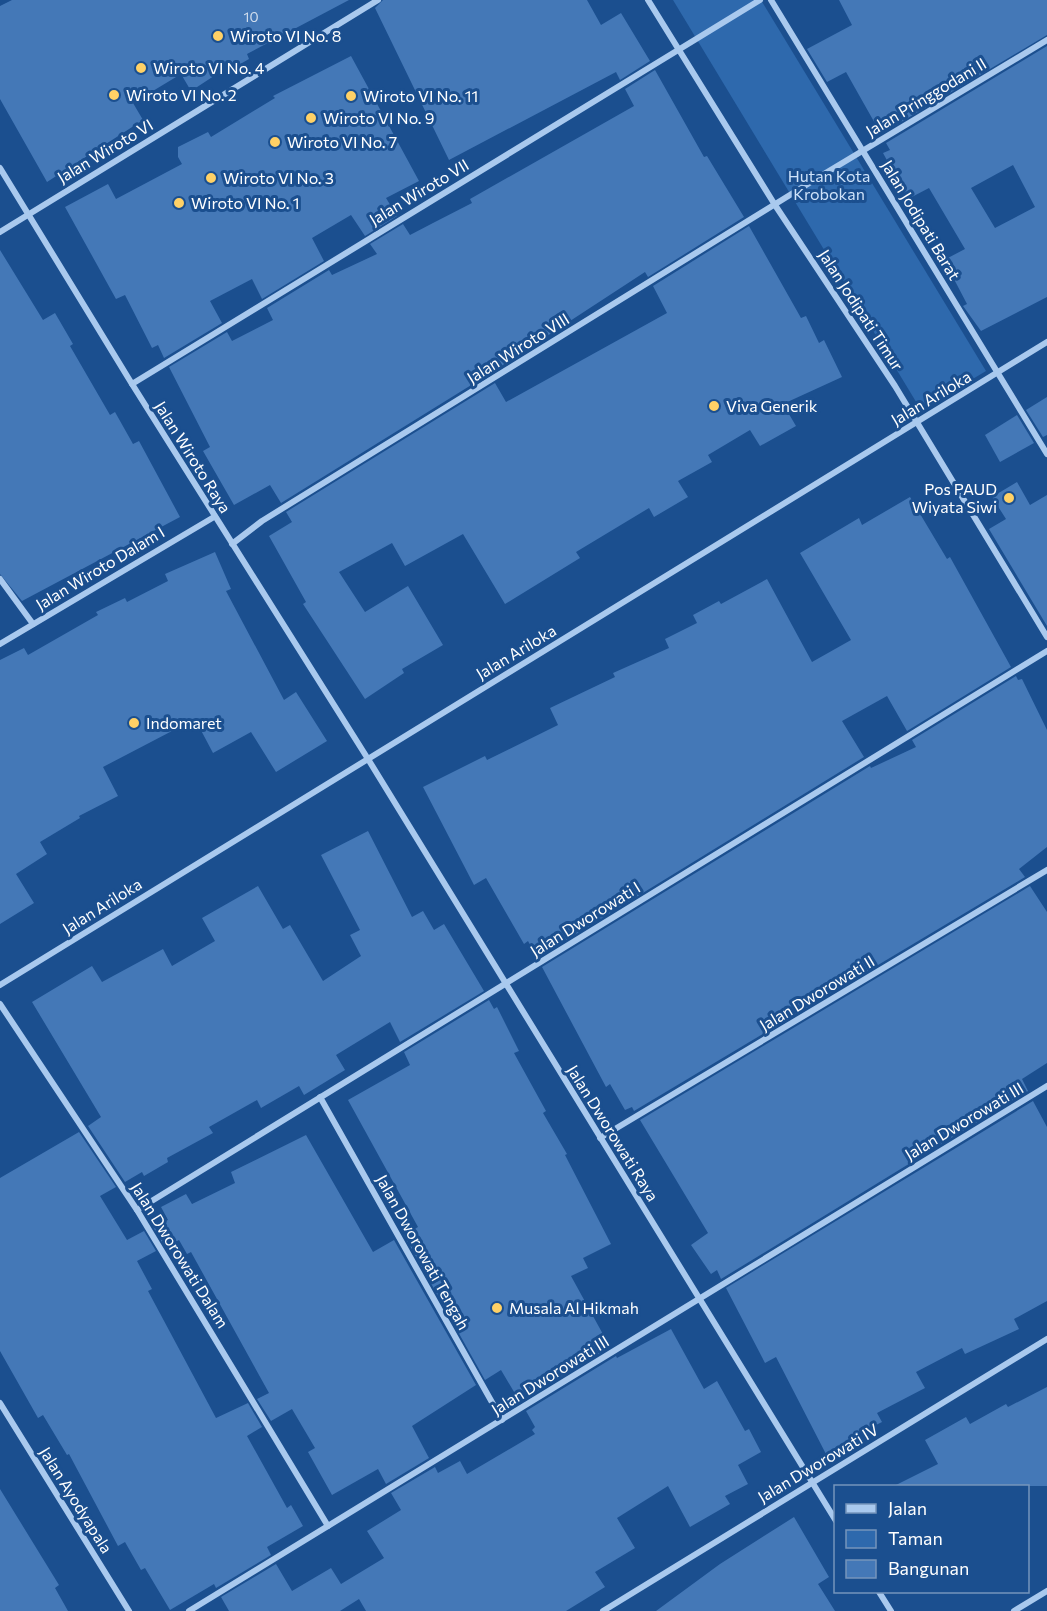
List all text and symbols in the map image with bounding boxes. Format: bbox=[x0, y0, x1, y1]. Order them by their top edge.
house number: 10 bbox=[243, 8, 259, 25]
place label: Wiroto VI No. 8 bbox=[230, 26, 341, 45]
marker: Wiroto VI No. 8 bbox=[211, 29, 225, 43]
street label: Jalan Pringgodani II bbox=[862, 53, 989, 140]
place label: Wiroto VI No. 4 bbox=[153, 58, 265, 77]
marker: Wiroto VI No. 4 bbox=[134, 61, 148, 75]
place label: Wiroto VI No. 2 bbox=[126, 85, 237, 104]
place label: Wiroto VI No. 11 bbox=[363, 86, 478, 105]
marker: Wiroto VI No. 2 bbox=[107, 88, 121, 102]
marker: Wiroto VI No. 11 bbox=[344, 89, 358, 103]
place label: Wiroto VI No. 9 bbox=[323, 108, 434, 127]
marker: Wiroto VI No. 9 bbox=[304, 111, 318, 125]
street label: Jalan Wiroto VI bbox=[53, 115, 156, 187]
place label: Wiroto VI No. 7 bbox=[287, 132, 397, 151]
marker: Wiroto VI No. 7 bbox=[268, 135, 282, 149]
street label: Jalan Wiroto VII bbox=[366, 154, 472, 229]
street label: Jalan Jodipati Barat bbox=[878, 156, 965, 284]
park label: Hutan Kota Krobokan bbox=[788, 166, 870, 203]
place label: Wiroto VI No. 3 bbox=[223, 168, 334, 187]
marker: Wiroto VI No. 3 bbox=[204, 171, 218, 185]
place label: Wiroto VI No. 1 bbox=[191, 193, 300, 212]
marker: Wiroto VI No. 1 bbox=[172, 196, 186, 210]
street label: Jalan Jodipati Timur bbox=[815, 246, 908, 374]
street label: Jalan Wiroto VIII bbox=[463, 308, 572, 387]
street label: Jalan Ariloka bbox=[887, 366, 974, 429]
place label: Viva Generik bbox=[726, 396, 818, 415]
street label: Jalan Wiroto Raya bbox=[151, 397, 235, 516]
marker: Viva Generik bbox=[707, 399, 721, 413]
place label: Pos PAUD Wiyata Siwi bbox=[912, 479, 997, 516]
marker: Pos PAUD Wiyata Siwi bbox=[1002, 491, 1016, 505]
street label: Jalan Wiroto Dalam I bbox=[32, 522, 168, 614]
street label: Jalan Ariloka bbox=[472, 620, 559, 683]
place label: Indomaret bbox=[146, 713, 222, 732]
marker: Indomaret bbox=[127, 716, 141, 730]
street label: Jalan Ariloka bbox=[59, 874, 145, 937]
street label: Jalan Dworowati I bbox=[526, 877, 643, 960]
street label: Jalan Dworowati II bbox=[756, 951, 878, 1034]
street label: Jalan Dworowati Raya bbox=[564, 1061, 663, 1204]
street label: Jalan Dworowati III bbox=[901, 1078, 1027, 1164]
street label: Jalan Dworowati Tengah bbox=[373, 1171, 474, 1333]
street label: Jalan Dworowati Dalam bbox=[128, 1178, 233, 1331]
place label: Musala Al Hikmah bbox=[509, 1298, 639, 1317]
marker: Musala Al Hikmah bbox=[490, 1301, 504, 1315]
street label: Jalan Dworowati III bbox=[487, 1331, 612, 1418]
street label: Jalan Dworowati IV bbox=[754, 1419, 881, 1506]
street label: Jalan Ayodyapala bbox=[36, 1443, 117, 1556]
legend bbox=[834, 1485, 1029, 1593]
text: Jalan bbox=[888, 1497, 927, 1519]
text: Taman bbox=[888, 1527, 943, 1549]
text: Bangunan bbox=[888, 1557, 969, 1579]

